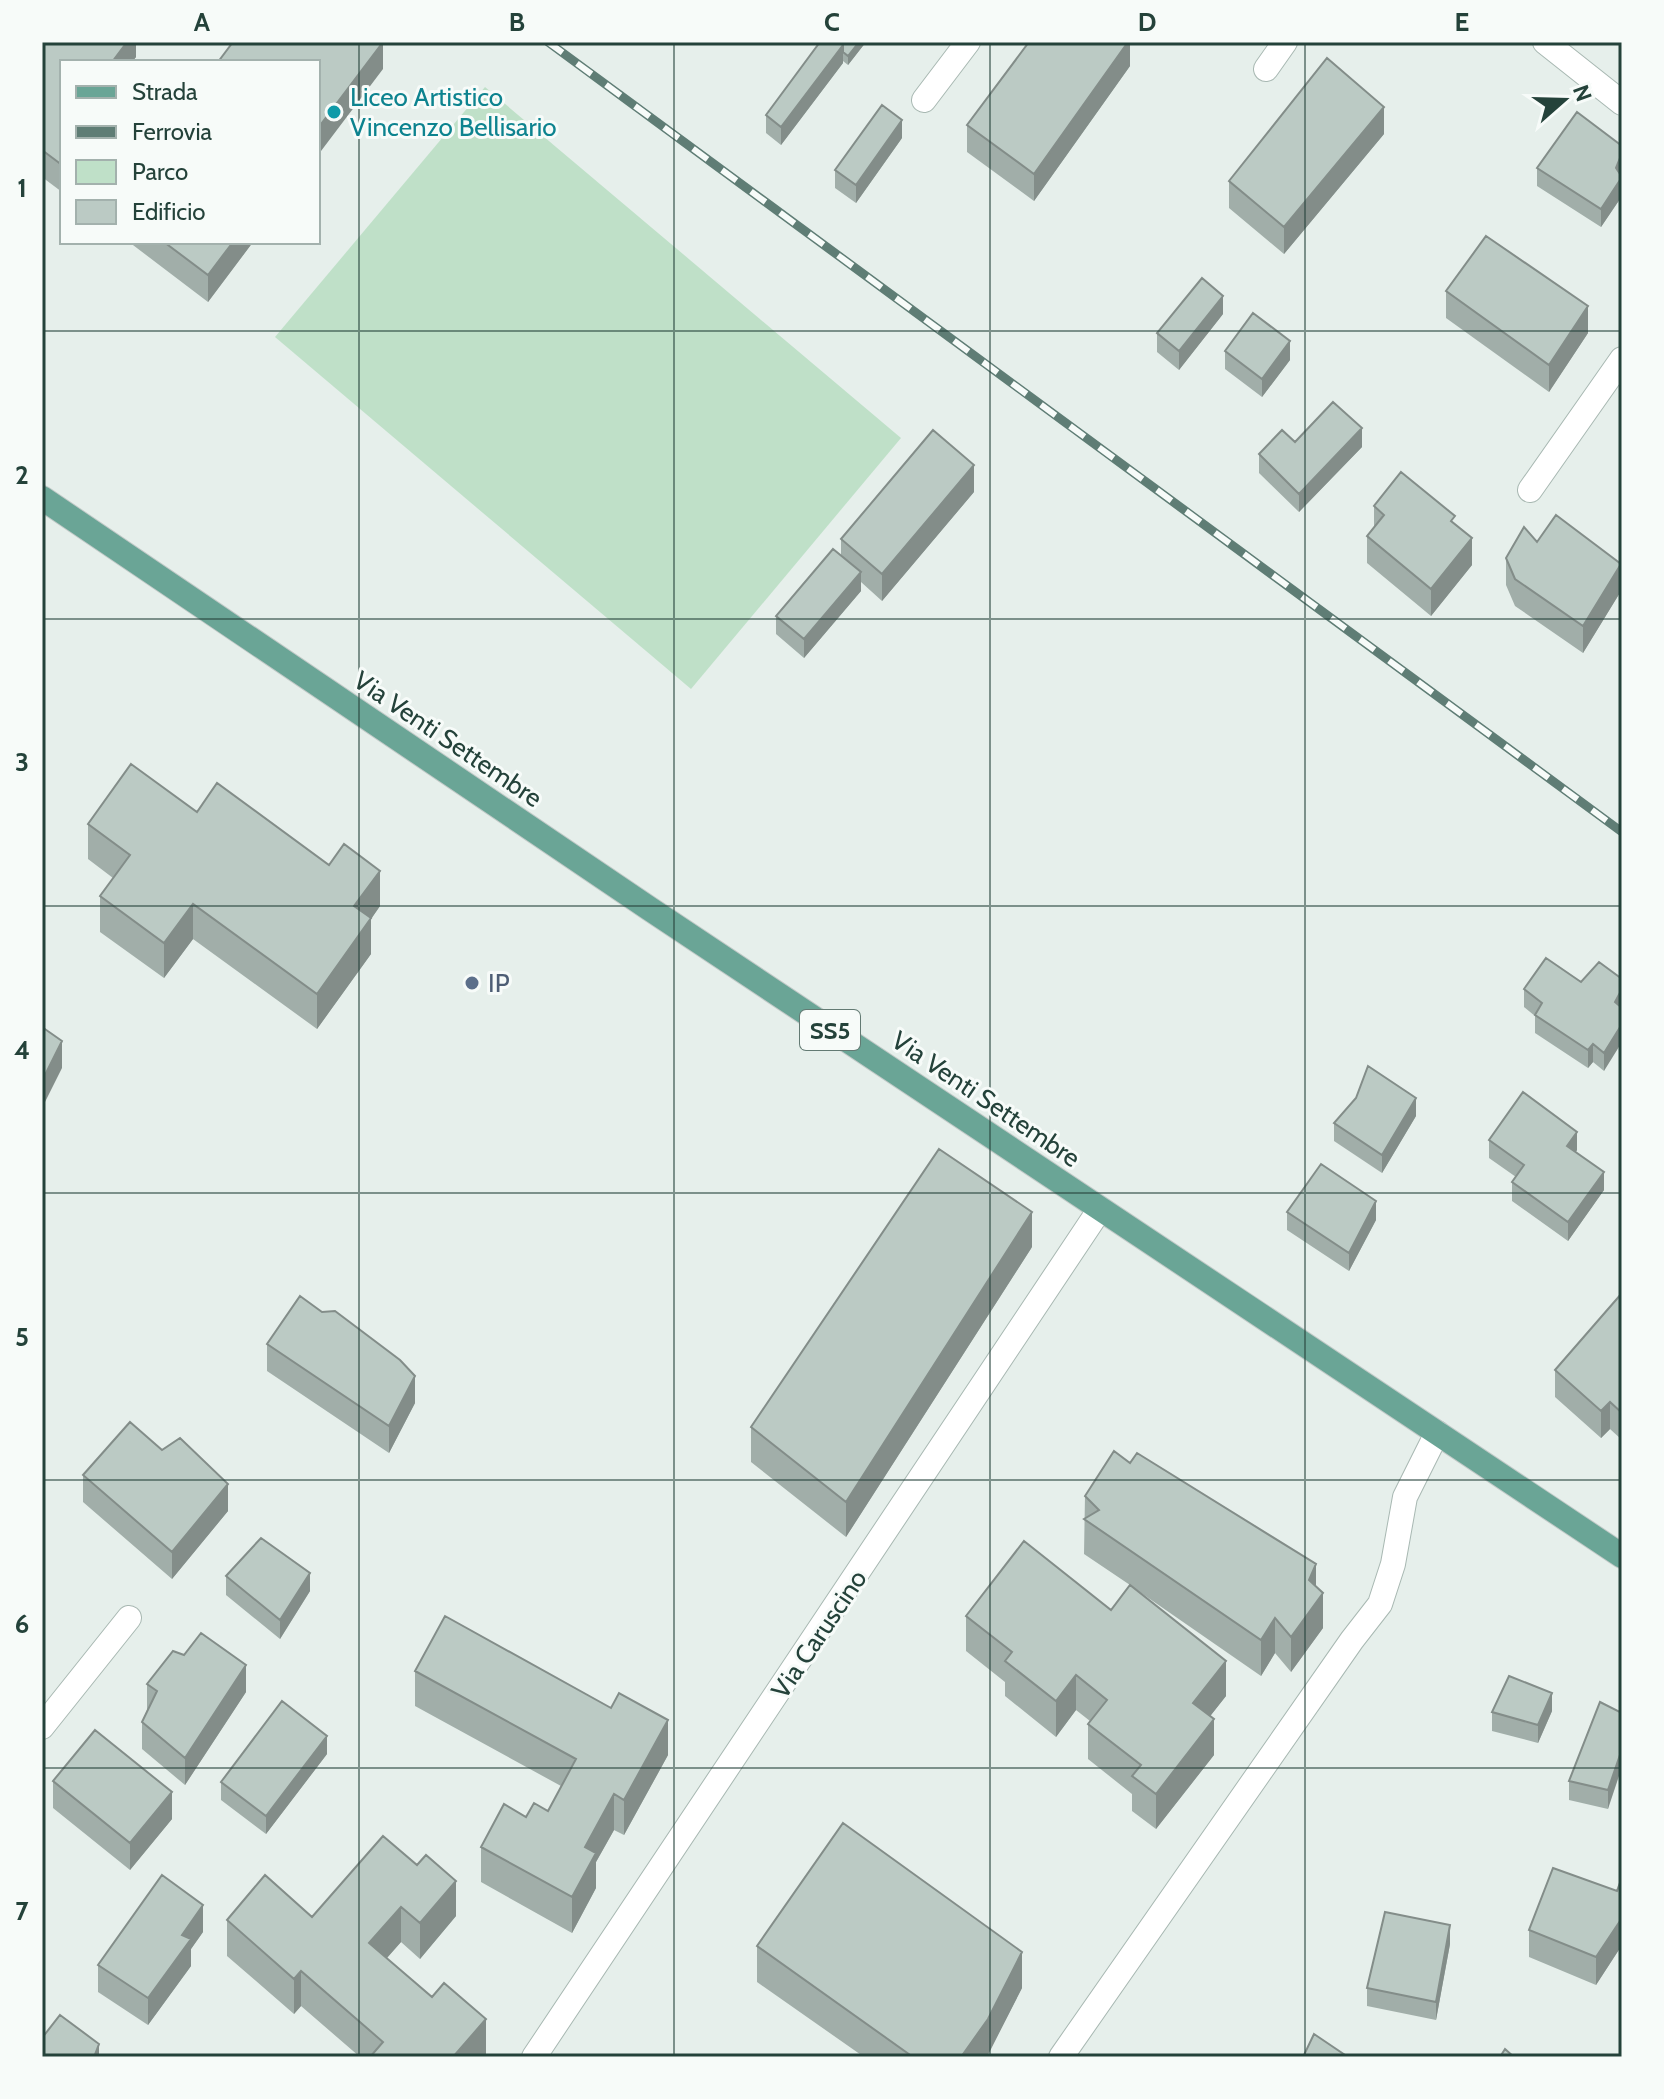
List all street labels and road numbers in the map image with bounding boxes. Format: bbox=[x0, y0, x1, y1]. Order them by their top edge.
street label: Via Venti Settembre bbox=[348, 664, 548, 814]
road number: SS5 bbox=[800, 1010, 860, 1050]
street label: Via Venti Settembre bbox=[886, 1024, 1086, 1174]
street label: Via Caruscino bbox=[764, 1564, 874, 1704]

